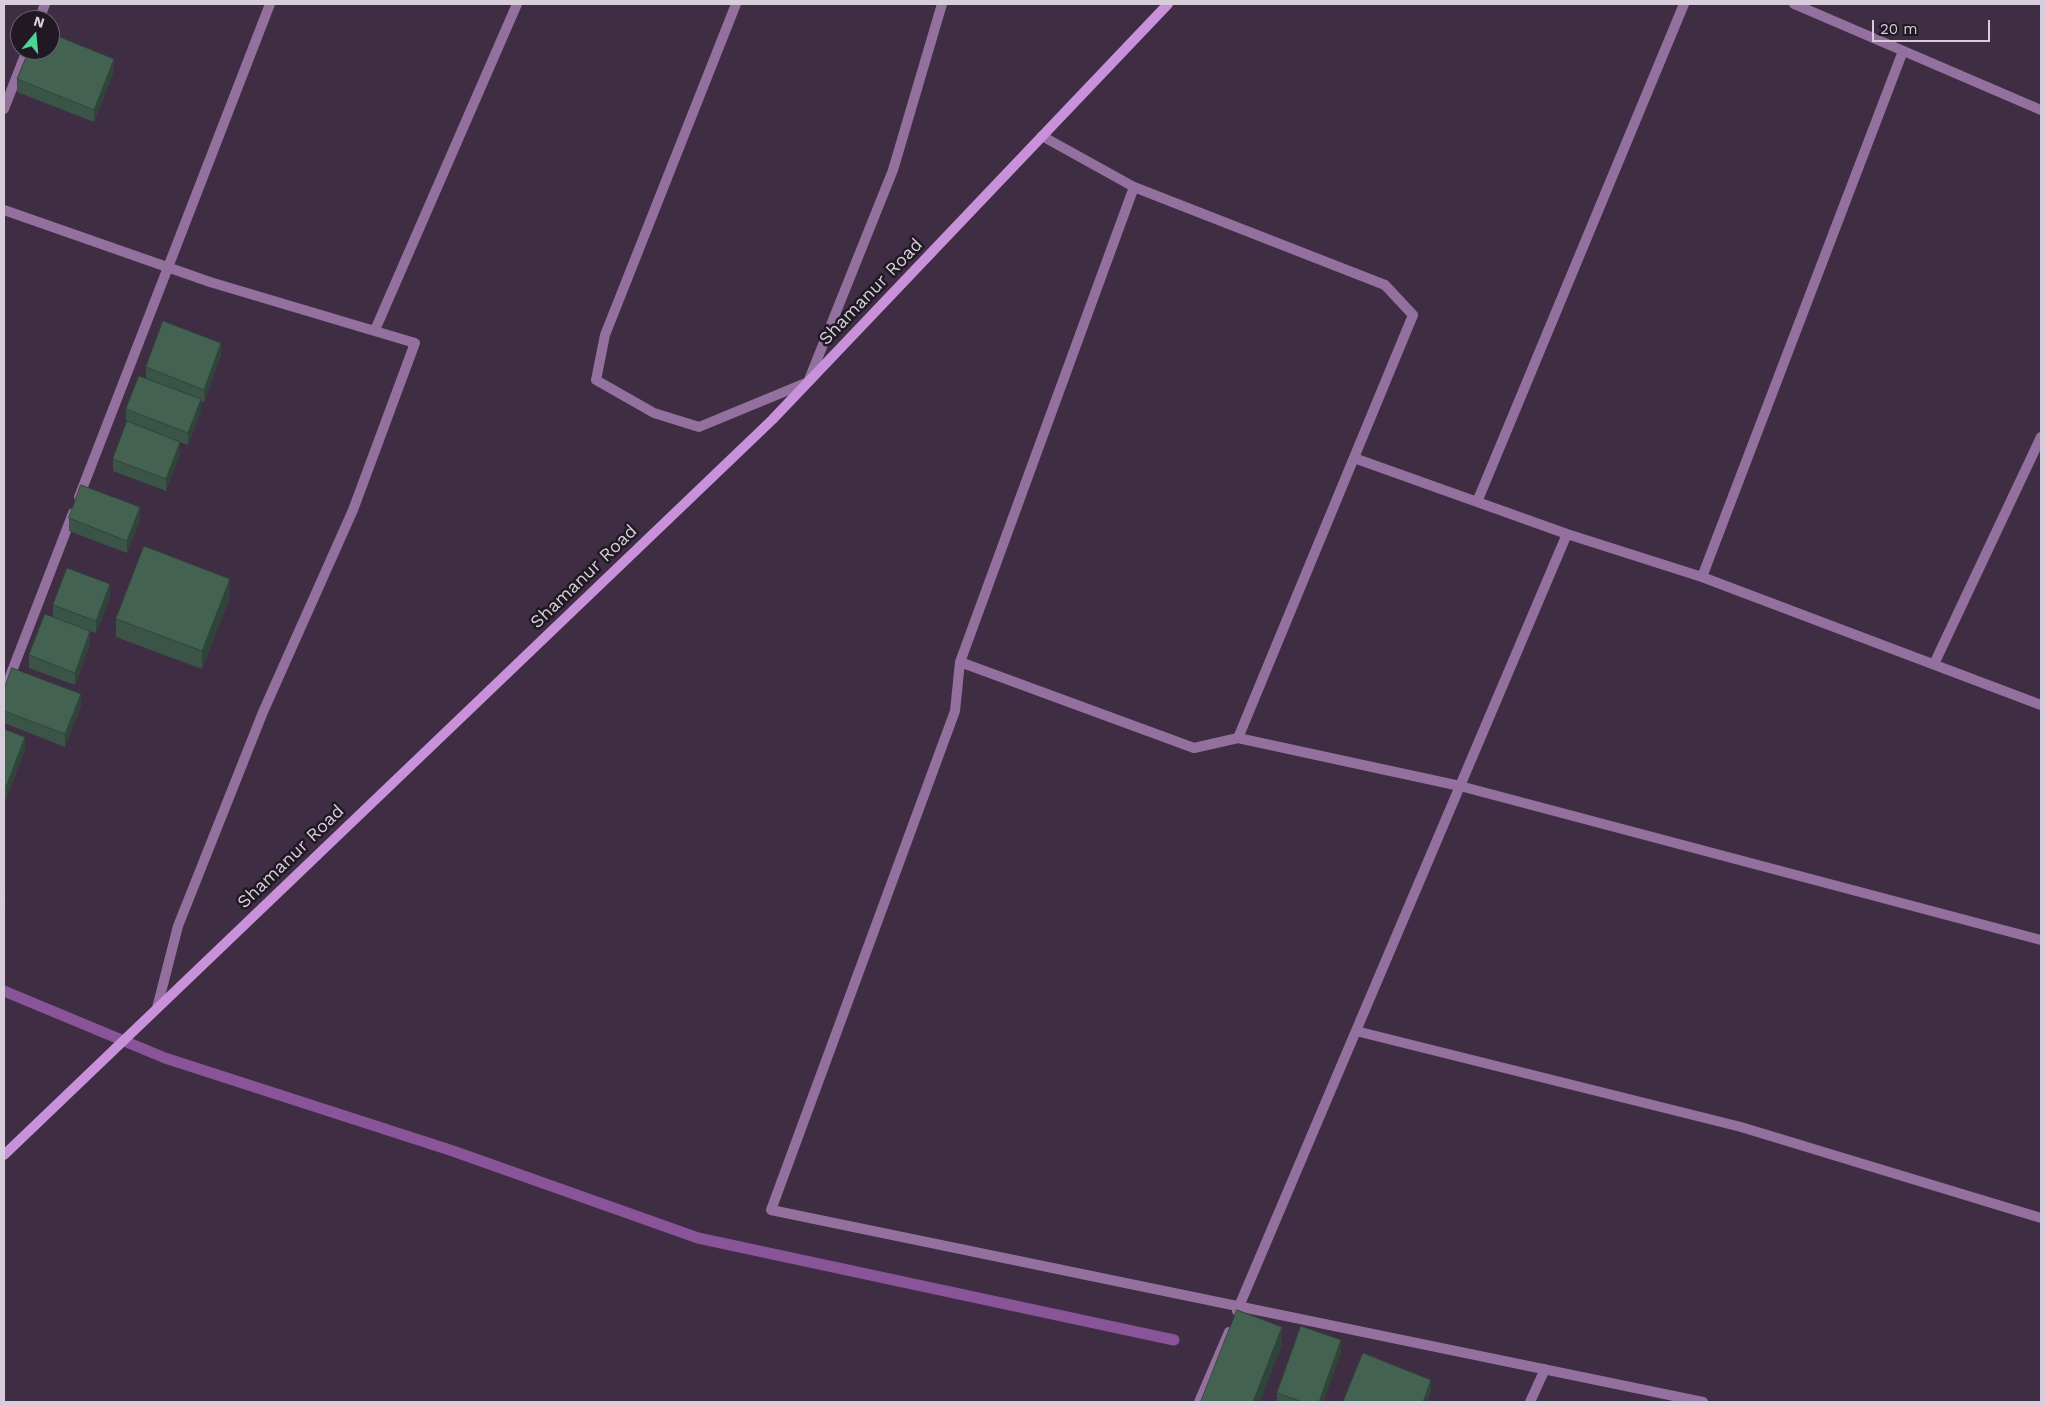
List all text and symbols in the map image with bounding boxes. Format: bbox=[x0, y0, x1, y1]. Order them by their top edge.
north arrow bbox=[10, 10, 60, 60]
scale bar bbox=[1875, 10, 1992, 42]
text: N bbox=[32, 12, 46, 31]
text: 20 m bbox=[1880, 20, 1918, 38]
street label: Shamanur Road bbox=[815, 234, 927, 350]
street label: Shamanur Road bbox=[526, 521, 642, 633]
street label: Shamanur Road bbox=[233, 801, 349, 913]

